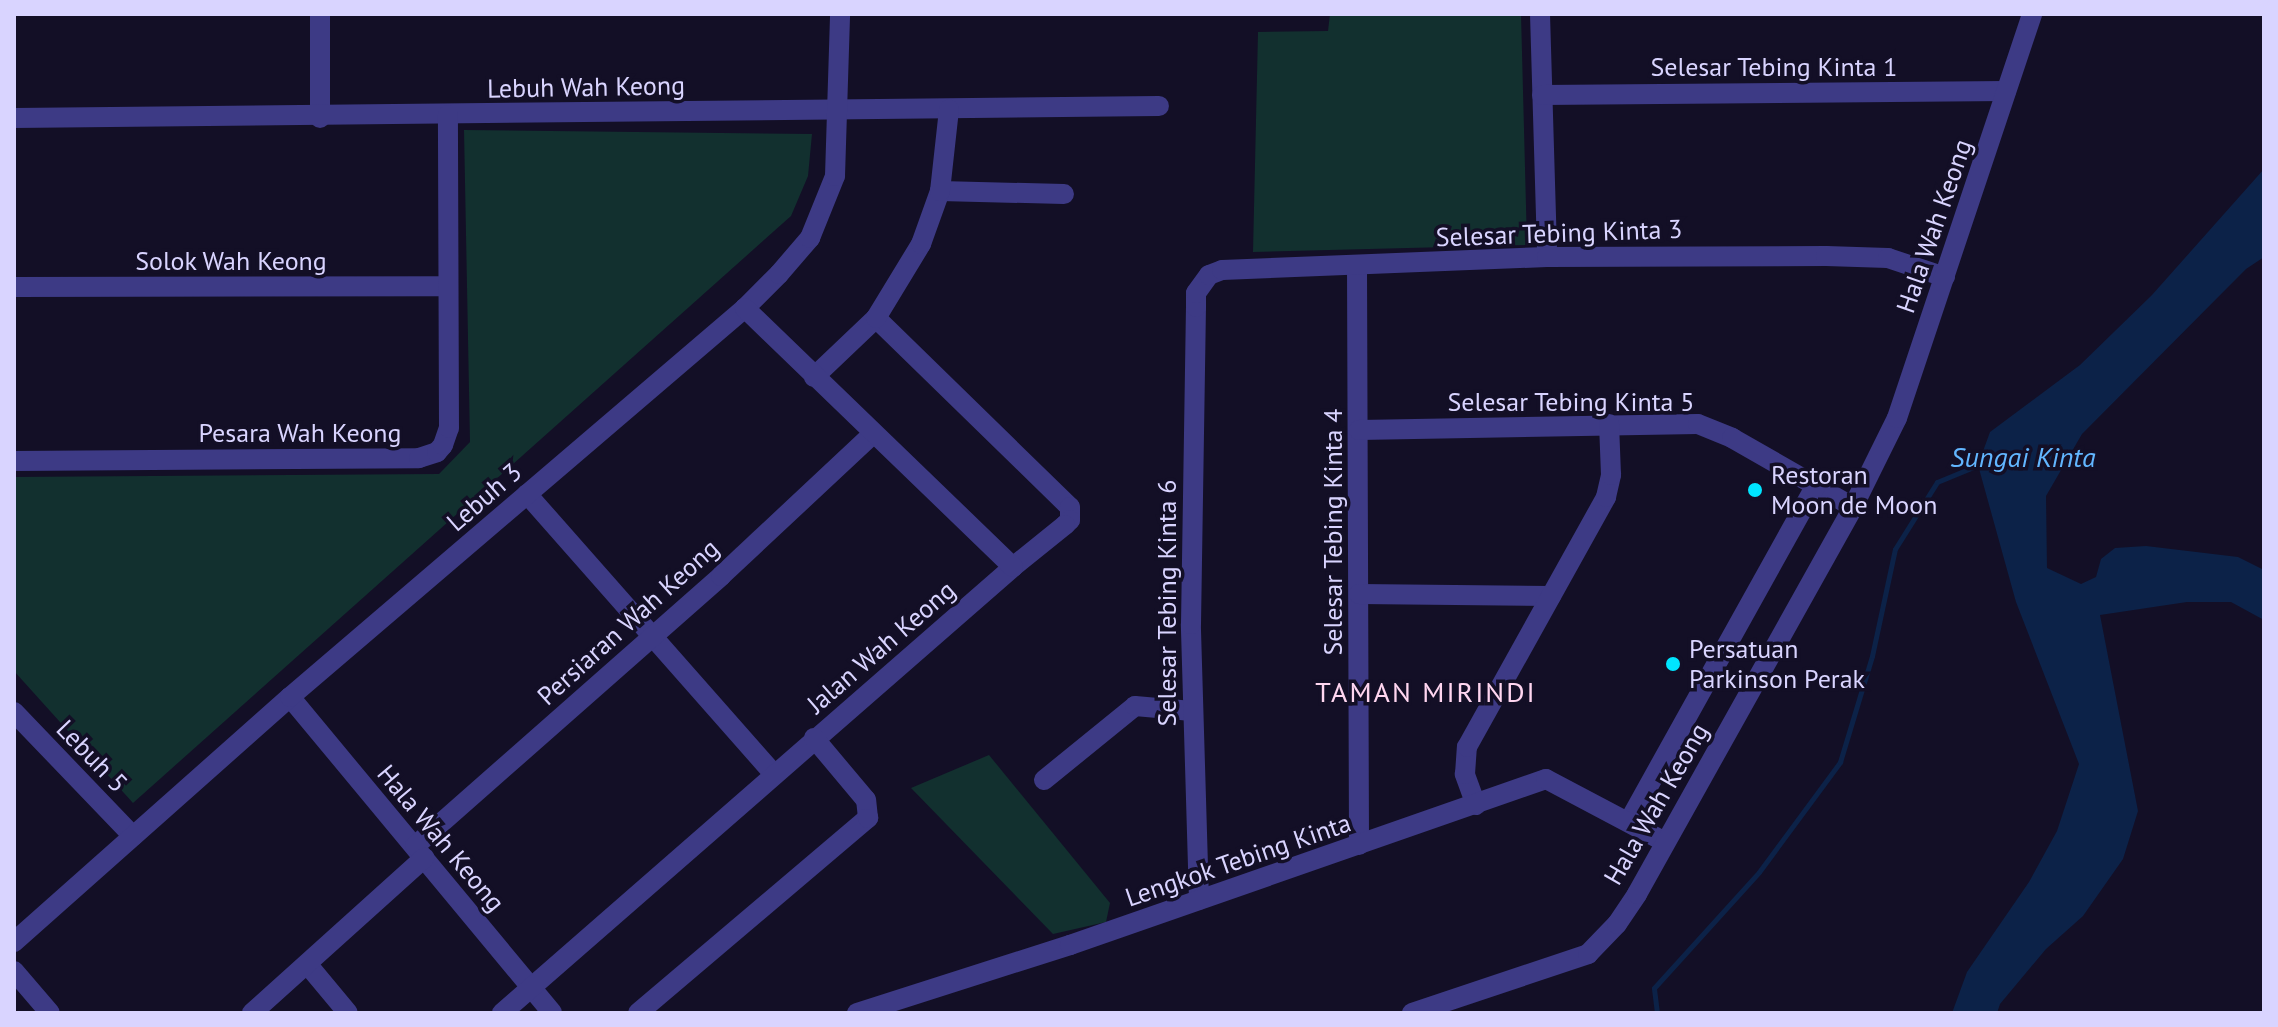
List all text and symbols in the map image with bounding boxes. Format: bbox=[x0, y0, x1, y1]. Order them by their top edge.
street label: Selesar Tebing Kinta 1 bbox=[1650, 51, 1898, 83]
street label: Lebuh Wah Keong bbox=[486, 70, 686, 104]
street label: Hala Wah Keong bbox=[1890, 135, 1978, 317]
street label: Selesar Tebing Kinta 3 bbox=[1435, 213, 1683, 253]
street label: Solok Wah Keong bbox=[135, 245, 327, 277]
street label: Selesar Tebing Kinta 5 bbox=[1447, 386, 1695, 418]
street label: Selesar Tebing Kinta 4 bbox=[1317, 408, 1349, 656]
street label: Pesara Wah Keong bbox=[198, 417, 402, 449]
water label: Sungai Kinta bbox=[1950, 440, 2096, 474]
street label: Lebuh 3 bbox=[440, 456, 528, 538]
place label: Restoran Moon de Moon bbox=[1771, 459, 1937, 520]
street label: Selesar Tebing Kinta 6 bbox=[1151, 479, 1183, 727]
marker: Restoran Moon de Moon bbox=[1746, 481, 1764, 499]
street label: Persiaran Wah Keong bbox=[531, 532, 725, 712]
street label: Jalan Wah Keong bbox=[800, 574, 962, 720]
place label: Persatuan Parkinson Perak bbox=[1689, 633, 1865, 694]
marker: Persatuan Parkinson Perak bbox=[1664, 655, 1682, 673]
district label: TAMAN MIRINDI bbox=[1315, 675, 1537, 709]
street label: Lebuh 5 bbox=[50, 713, 134, 799]
street label: Hala Wah Keong bbox=[1597, 717, 1715, 891]
street label: Hala Wah Keong bbox=[371, 758, 511, 918]
street label: Lengkok Tebing Kinta bbox=[1120, 807, 1356, 913]

